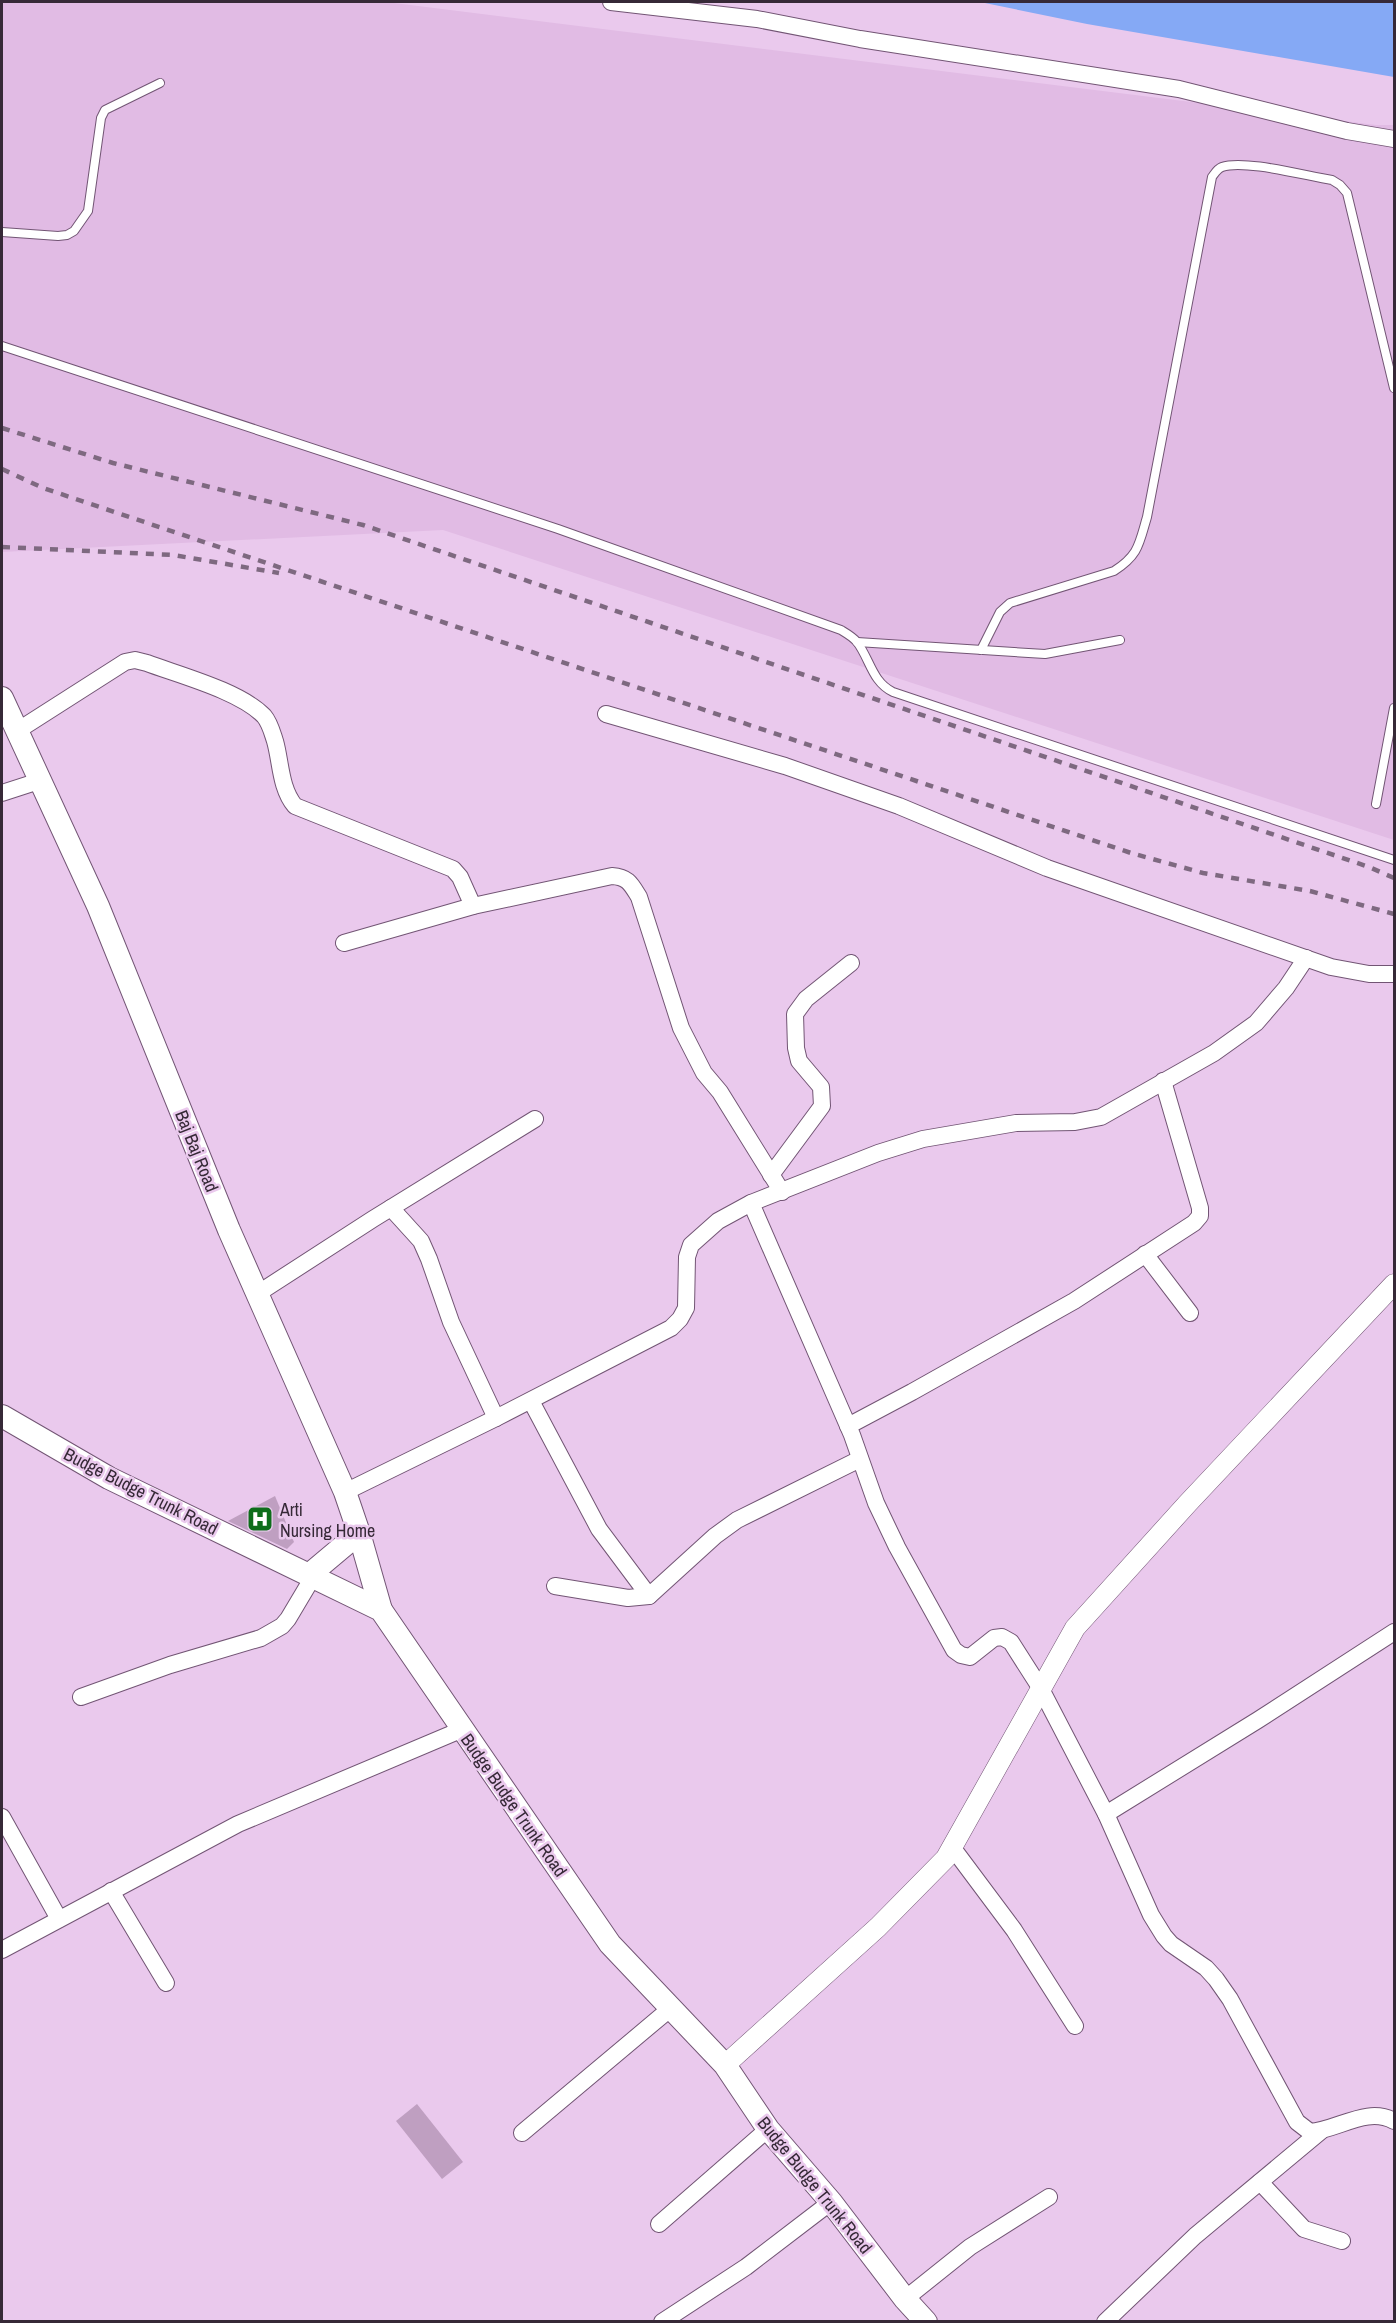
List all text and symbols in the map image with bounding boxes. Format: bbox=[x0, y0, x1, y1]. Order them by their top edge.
street label: Baj Baj Road bbox=[169, 1106, 225, 1196]
street label: Budge Budge Trunk Road bbox=[60, 1441, 222, 1541]
place label: Arti Nursing Home bbox=[279, 1497, 375, 1543]
hospital icon: Arti Nursing Home bbox=[245, 1504, 275, 1534]
street label: Budge Budge Trunk Road bbox=[455, 1728, 573, 1882]
street label: Budge Budge Trunk Road bbox=[752, 2111, 878, 2259]

